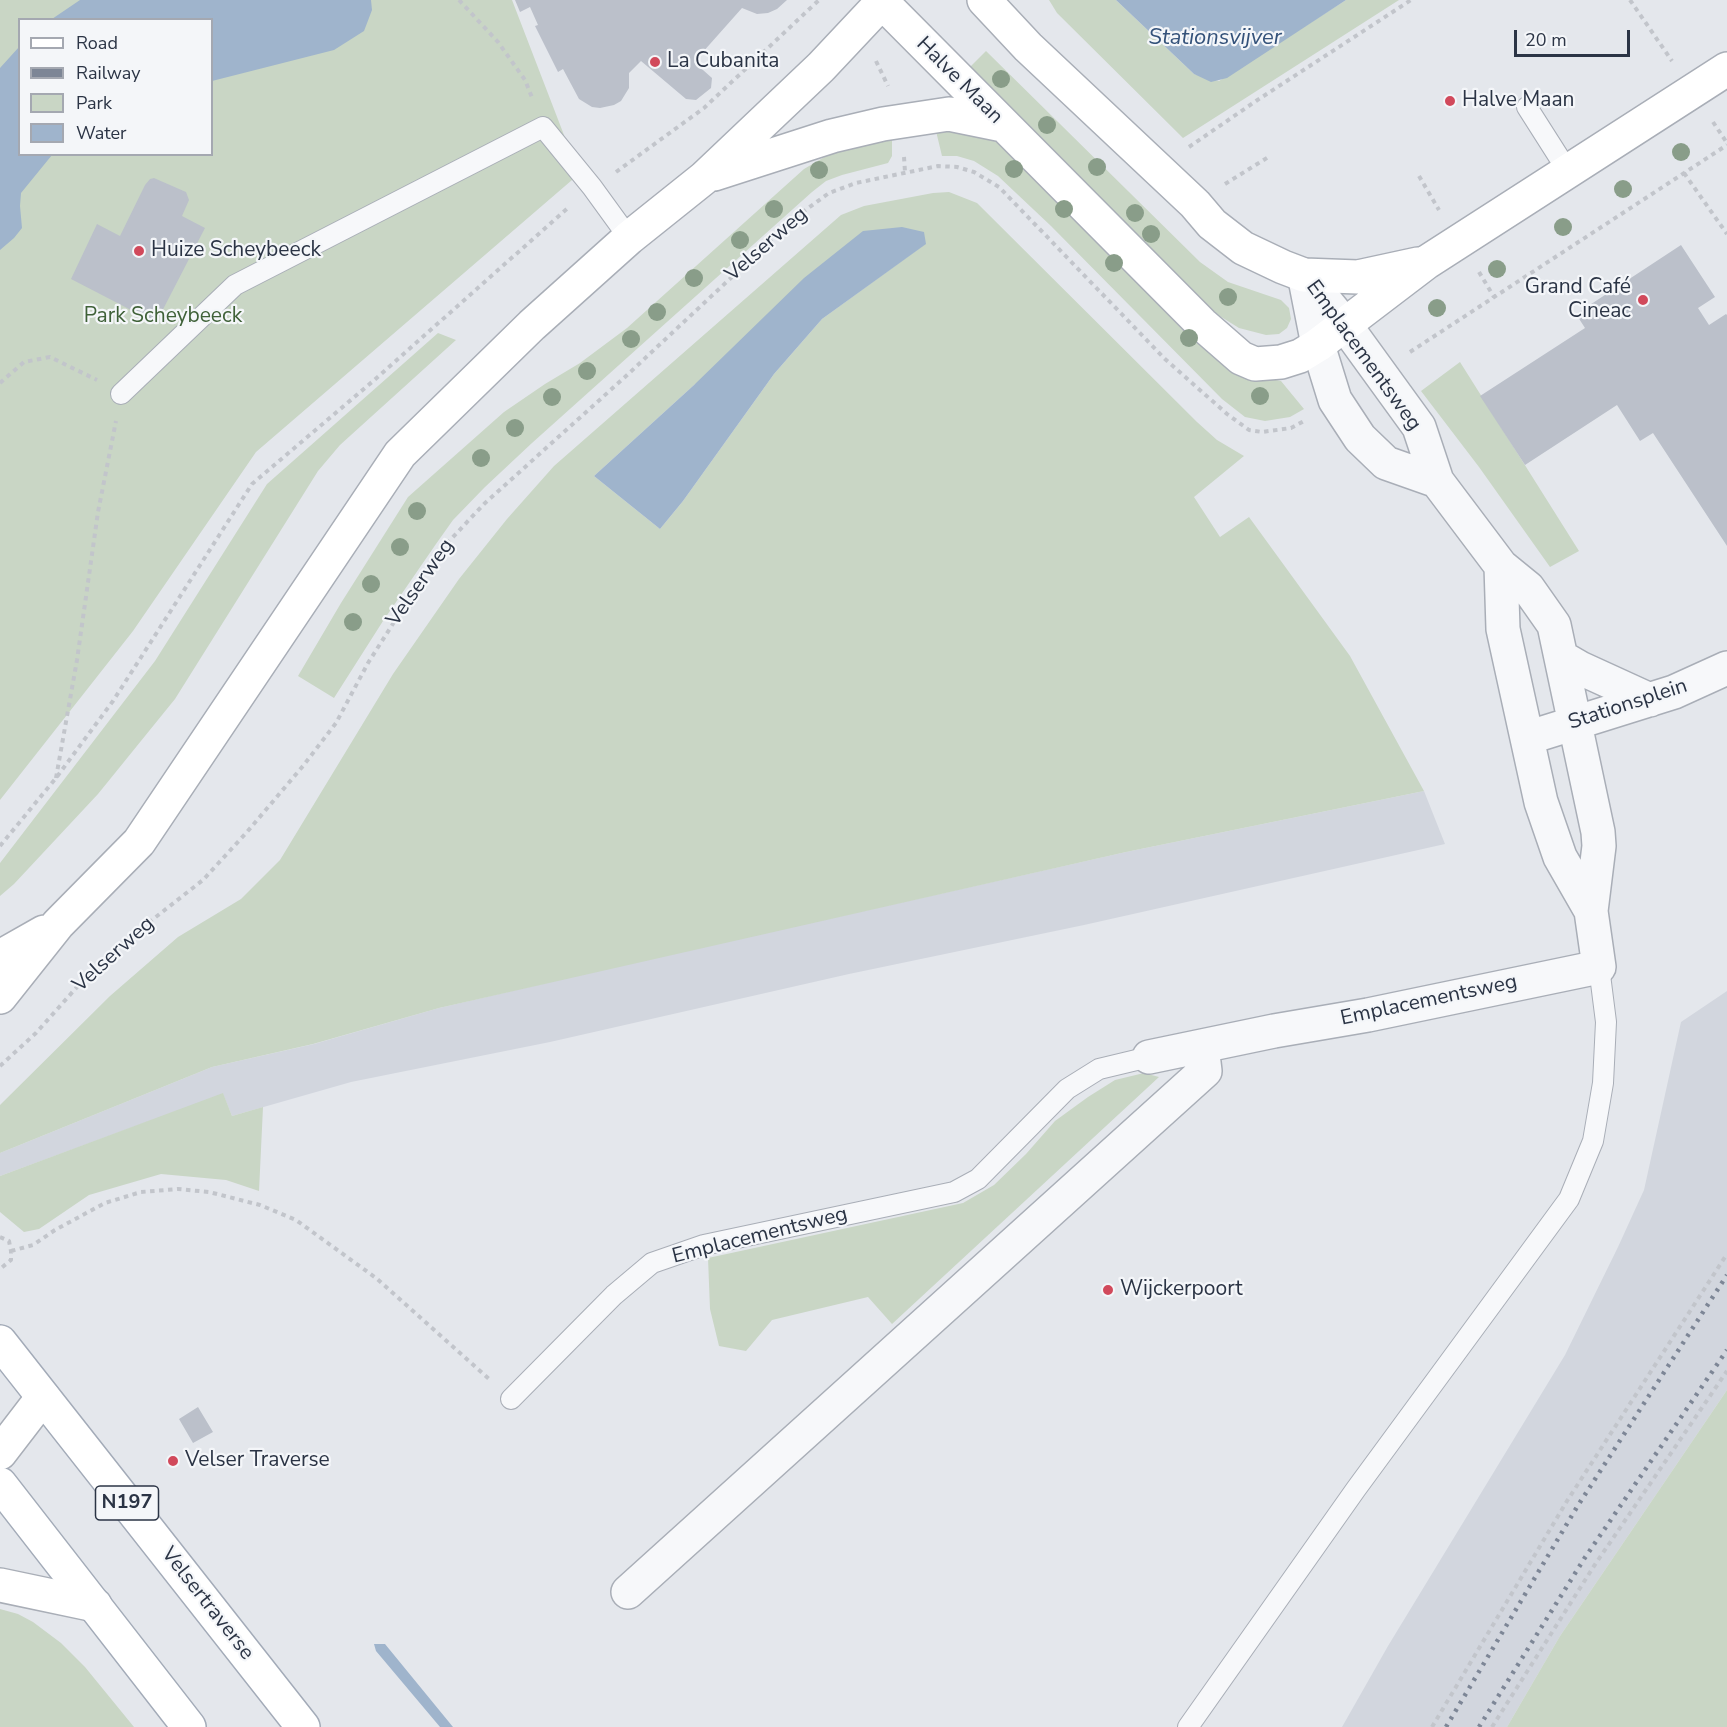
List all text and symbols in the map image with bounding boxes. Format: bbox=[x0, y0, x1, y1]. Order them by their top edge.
legend bbox=[18, 18, 213, 156]
scale bar bbox=[1517, 18, 1632, 56]
water label: Stationsvijver bbox=[1148, 26, 1282, 52]
text: 20 m bbox=[1525, 28, 1567, 52]
text: Road bbox=[76, 31, 118, 55]
street label: Halve Maan bbox=[910, 32, 1008, 130]
place label: La Cubanita bbox=[667, 49, 779, 75]
marker: La Cubanita bbox=[648, 55, 662, 69]
text: Railway bbox=[76, 61, 141, 85]
place label: Halve Maan bbox=[1462, 88, 1574, 114]
text: Park bbox=[76, 91, 112, 115]
marker: Halve Maan bbox=[1443, 94, 1457, 108]
text: Water bbox=[76, 121, 127, 145]
street label: Velserweg bbox=[721, 202, 813, 288]
place label: Huize Scheybeeck bbox=[151, 238, 321, 264]
marker: Huize Scheybeeck bbox=[132, 244, 146, 258]
place label: Grand Café Cineac bbox=[1525, 275, 1631, 325]
street label: Emplacementsweg bbox=[1300, 276, 1426, 436]
marker: Grand Café Cineac bbox=[1636, 293, 1650, 307]
park label: Park Scheybeeck bbox=[84, 304, 242, 330]
street label: Velserweg bbox=[382, 534, 460, 632]
street label: Stationsplein bbox=[1565, 674, 1691, 736]
street label: Velserweg bbox=[68, 912, 160, 998]
street label: Emplacementsweg bbox=[1338, 970, 1520, 1032]
street label: Emplacementsweg bbox=[670, 1202, 850, 1270]
place label: Wijckerpoort bbox=[1120, 1277, 1243, 1303]
marker: Wijckerpoort bbox=[1101, 1283, 1115, 1297]
place label: Velser Traverse bbox=[185, 1448, 330, 1474]
marker: Velser Traverse bbox=[166, 1454, 180, 1468]
road number: N197 bbox=[96, 1486, 158, 1520]
street label: Velsertraverse bbox=[155, 1543, 259, 1665]

